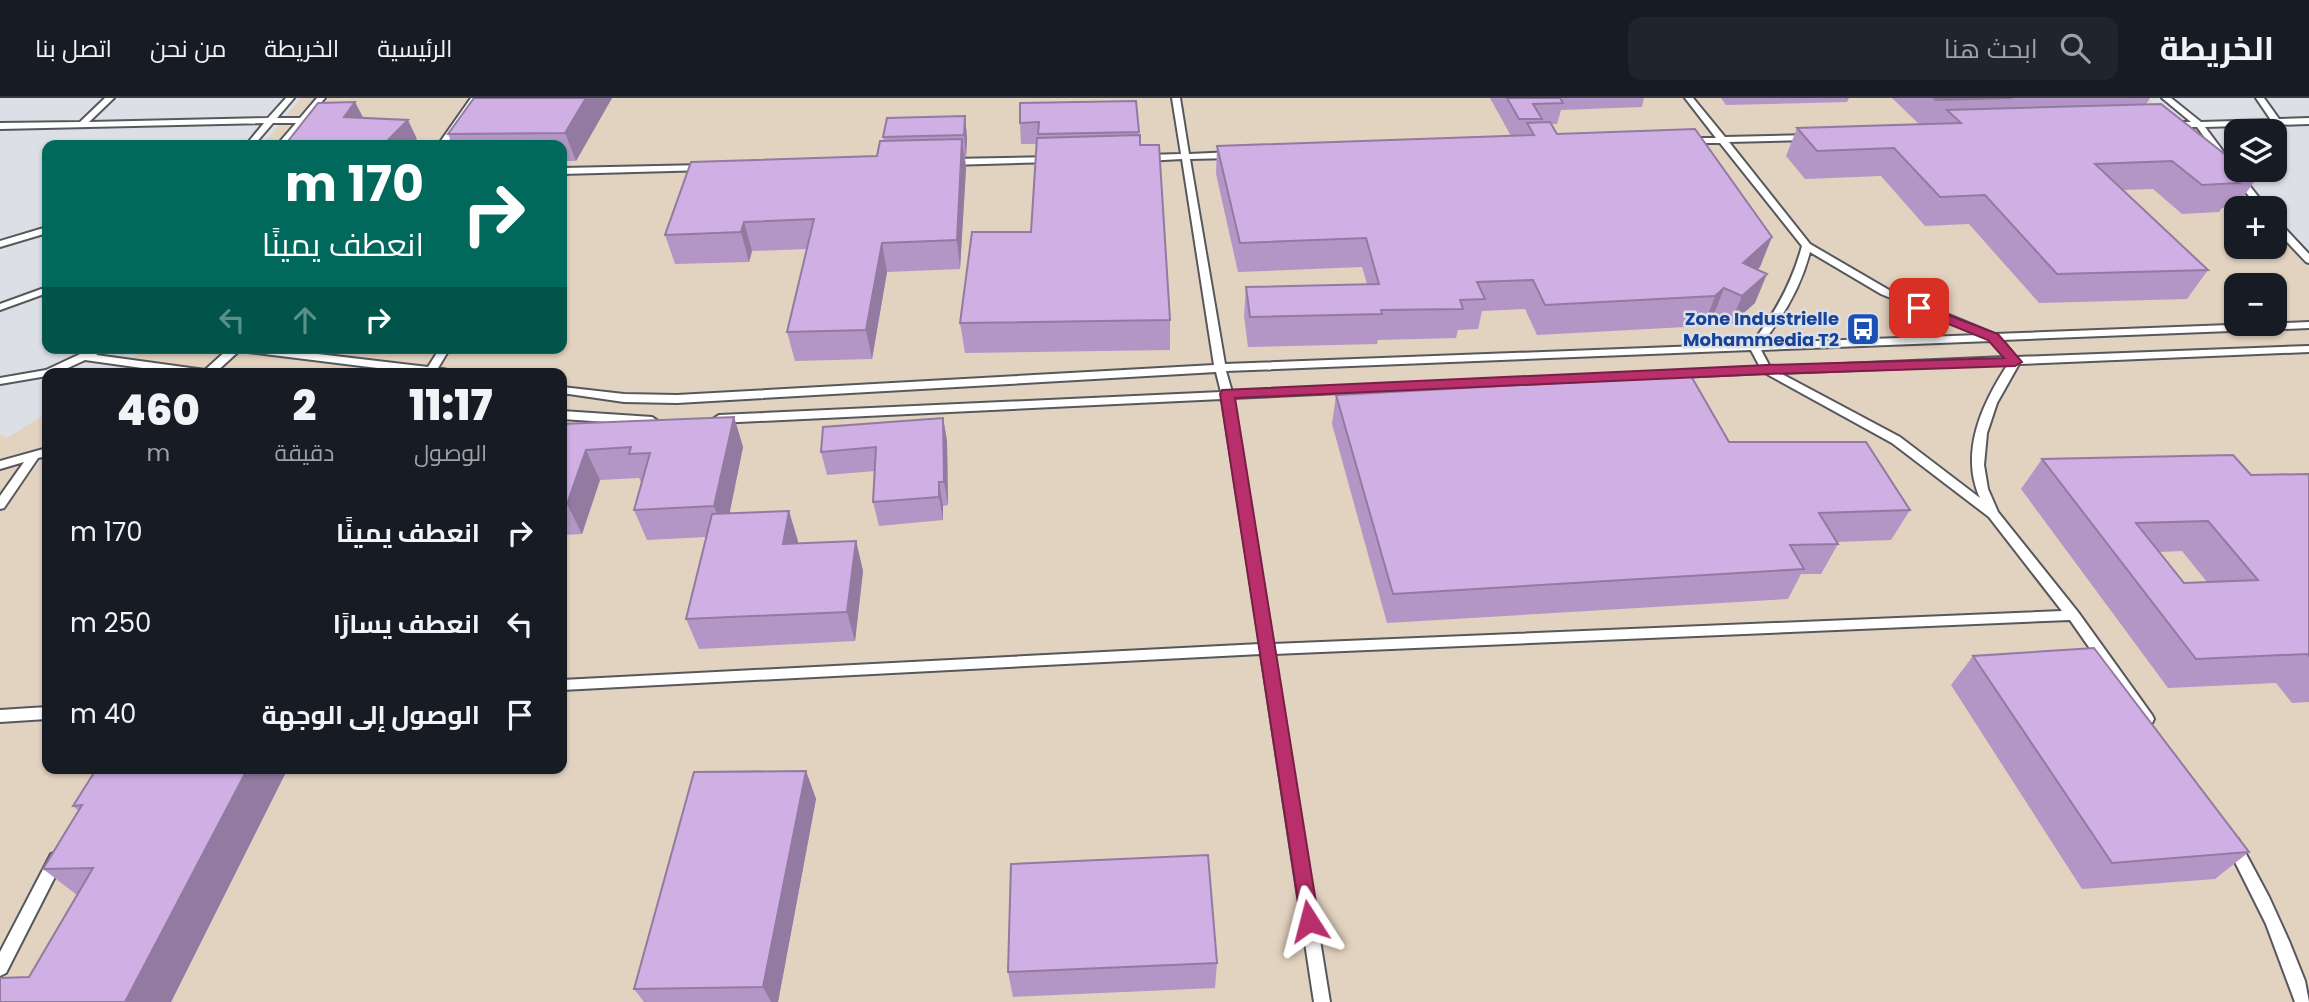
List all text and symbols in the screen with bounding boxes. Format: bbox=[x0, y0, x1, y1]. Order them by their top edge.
search box bbox=[1628, 17, 2118, 80]
text: الخريطة bbox=[2160, 25, 2274, 72]
icon: search bbox=[2056, 29, 2094, 67]
text: ابحث هنا bbox=[1944, 31, 2038, 67]
text: اتصل بنا bbox=[35, 32, 112, 65]
text: من نحن bbox=[150, 32, 226, 65]
text: الخريطة bbox=[264, 32, 339, 65]
text: الرئيسية bbox=[377, 32, 453, 65]
map controls bbox=[2224, 119, 2287, 336]
button: layers bbox=[2224, 119, 2287, 182]
text: 170 m bbox=[285, 150, 424, 218]
icon: right bbox=[448, 168, 539, 259]
button: + bbox=[2224, 196, 2287, 259]
text: انعطف يمينًا bbox=[262, 222, 424, 267]
button: − bbox=[2224, 273, 2287, 336]
pin bbox=[1889, 278, 1949, 338]
icon: arrive bbox=[1900, 289, 1938, 327]
icon: left bbox=[213, 301, 251, 339]
icon: ahead bbox=[286, 301, 324, 339]
icon: right bbox=[359, 301, 397, 339]
place label: Zone Industrielle Mohammedia T2 bbox=[1683, 306, 1839, 352]
bus stop icon: Zone Industrielle Mohammedia T2 bbox=[1844, 310, 1882, 348]
text: 2 bbox=[292, 376, 316, 435]
text: 11:17 bbox=[409, 376, 492, 435]
text: 460 bbox=[117, 381, 200, 440]
text: m bbox=[146, 437, 170, 469]
text: دقيقة bbox=[275, 437, 334, 469]
text: الوصول bbox=[414, 437, 487, 469]
text: 170 m bbox=[70, 514, 143, 550]
icon: right bbox=[501, 514, 539, 552]
text: انعطف يمينًا bbox=[336, 515, 480, 551]
text: 250 m bbox=[70, 605, 151, 641]
icon: left bbox=[501, 605, 539, 643]
text: انعطف يسارًا bbox=[333, 606, 480, 642]
text: 40 m bbox=[70, 696, 136, 732]
icon: arrive bbox=[501, 696, 539, 734]
text: الوصول إلى الوجهة bbox=[262, 697, 480, 733]
position arrow bbox=[1272, 884, 1346, 958]

